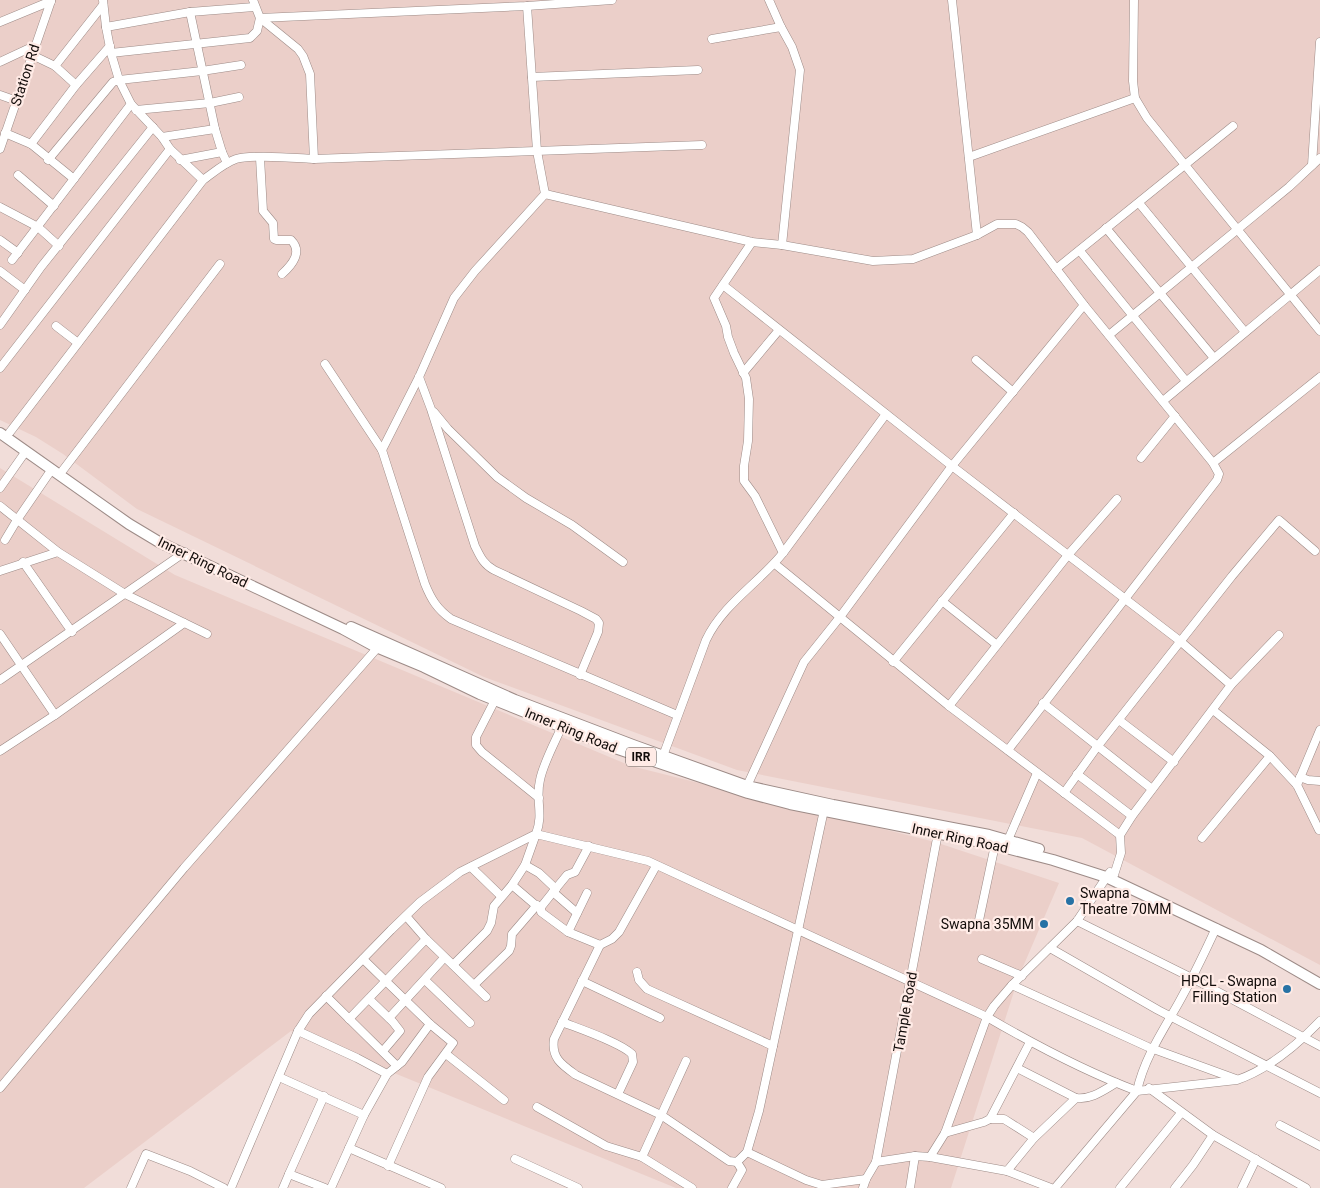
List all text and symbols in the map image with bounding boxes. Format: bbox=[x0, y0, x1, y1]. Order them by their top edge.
street label: Station Rd bbox=[7, 42, 43, 108]
street label: Inner Ring Road bbox=[155, 533, 251, 591]
street label: Inner Ring Road bbox=[523, 704, 619, 756]
road number: IRR bbox=[626, 748, 656, 766]
street label: Inner Ring Road bbox=[910, 820, 1010, 856]
place label: Swapna Theatre 70MM bbox=[1080, 885, 1171, 917]
marker: Swapna Theatre 70MM bbox=[1064, 895, 1076, 907]
place label: Swapna 35MM bbox=[941, 916, 1034, 932]
marker: Swapna 35MM bbox=[1038, 918, 1050, 930]
street label: Tample Road bbox=[890, 970, 920, 1054]
place label: HPCL - Swapna Filling Station bbox=[1181, 973, 1277, 1005]
marker: HPCL - Swapna Filling Station bbox=[1281, 983, 1293, 995]

